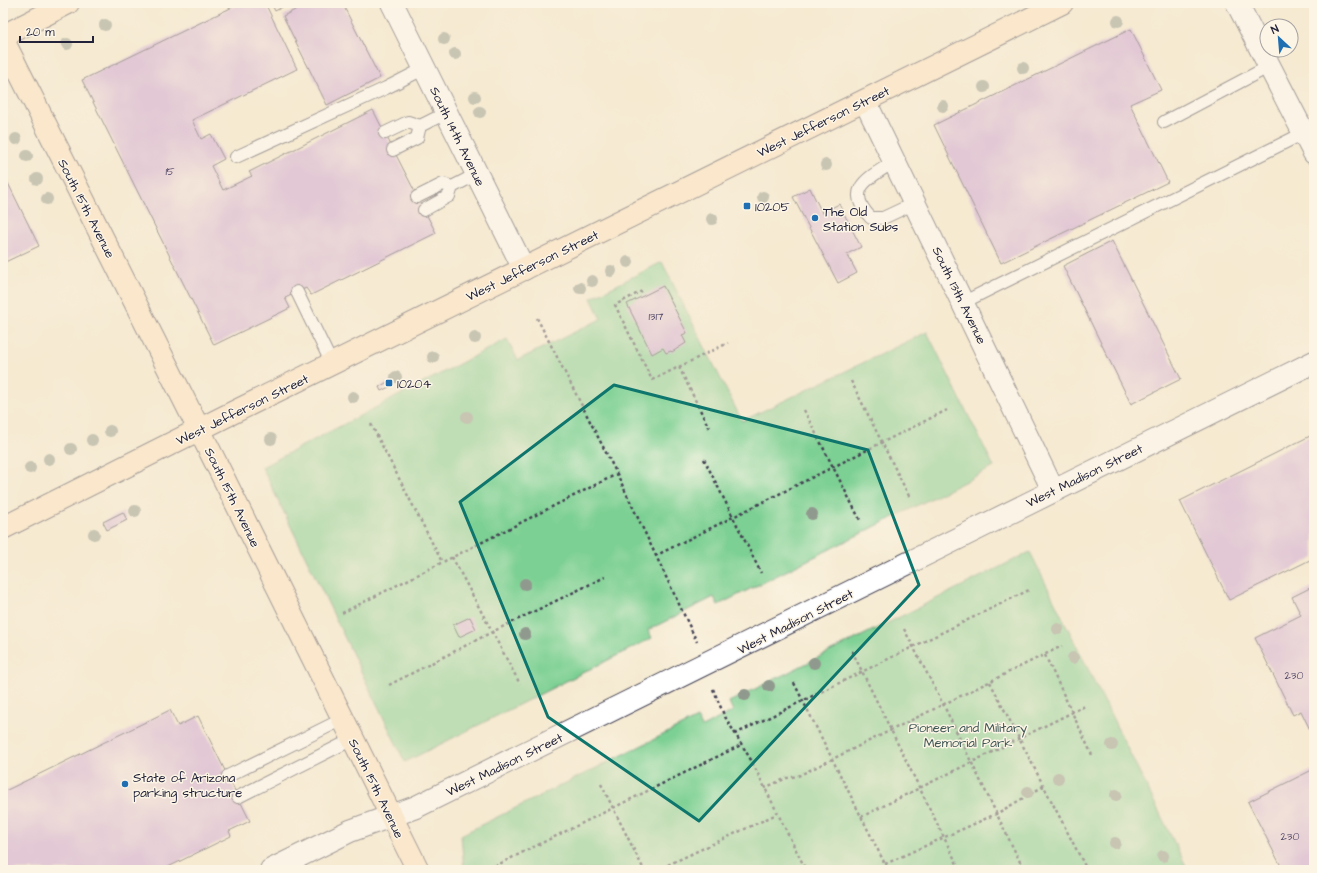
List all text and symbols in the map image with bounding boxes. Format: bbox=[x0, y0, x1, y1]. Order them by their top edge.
scale bar bbox=[20, 18, 93, 44]
north arrow bbox=[1259, 18, 1299, 58]
text: N bbox=[1268, 21, 1281, 38]
text: 20 m bbox=[26, 24, 55, 41]
street label: West Jefferson Street bbox=[754, 82, 893, 162]
street label: South 14th Avenue bbox=[425, 84, 489, 189]
street label: South 15th Avenue bbox=[53, 156, 119, 261]
house number: 15 bbox=[165, 164, 175, 179]
place label: 10205 bbox=[755, 198, 790, 216]
marker: 10205 bbox=[742, 201, 752, 211]
place label: The Old Station Subs bbox=[823, 203, 899, 236]
marker: The Old Station Subs bbox=[810, 213, 820, 223]
street label: West Jefferson Street bbox=[463, 226, 602, 306]
street label: South 13th Avenue bbox=[928, 244, 991, 347]
house number: 1317 bbox=[648, 309, 664, 324]
street label: West Jefferson Street bbox=[173, 370, 312, 450]
place label: 10204 bbox=[397, 375, 432, 393]
marker: 10204 bbox=[384, 378, 394, 388]
street label: West Madison Street bbox=[1023, 439, 1147, 512]
street label: South 15th Avenue bbox=[200, 444, 264, 550]
street label: West Madison Street bbox=[734, 585, 857, 659]
house number: 230 bbox=[1285, 668, 1303, 683]
park label: Pioneer and Military Memorial Park bbox=[909, 719, 1027, 752]
street label: West Madison Street bbox=[443, 728, 567, 801]
street label: South 15th Avenue bbox=[344, 735, 408, 841]
place label: State of Arizona parking structure bbox=[133, 769, 242, 803]
marker: State of Arizona parking structure bbox=[120, 779, 130, 789]
house number: 230 bbox=[1281, 829, 1299, 844]

